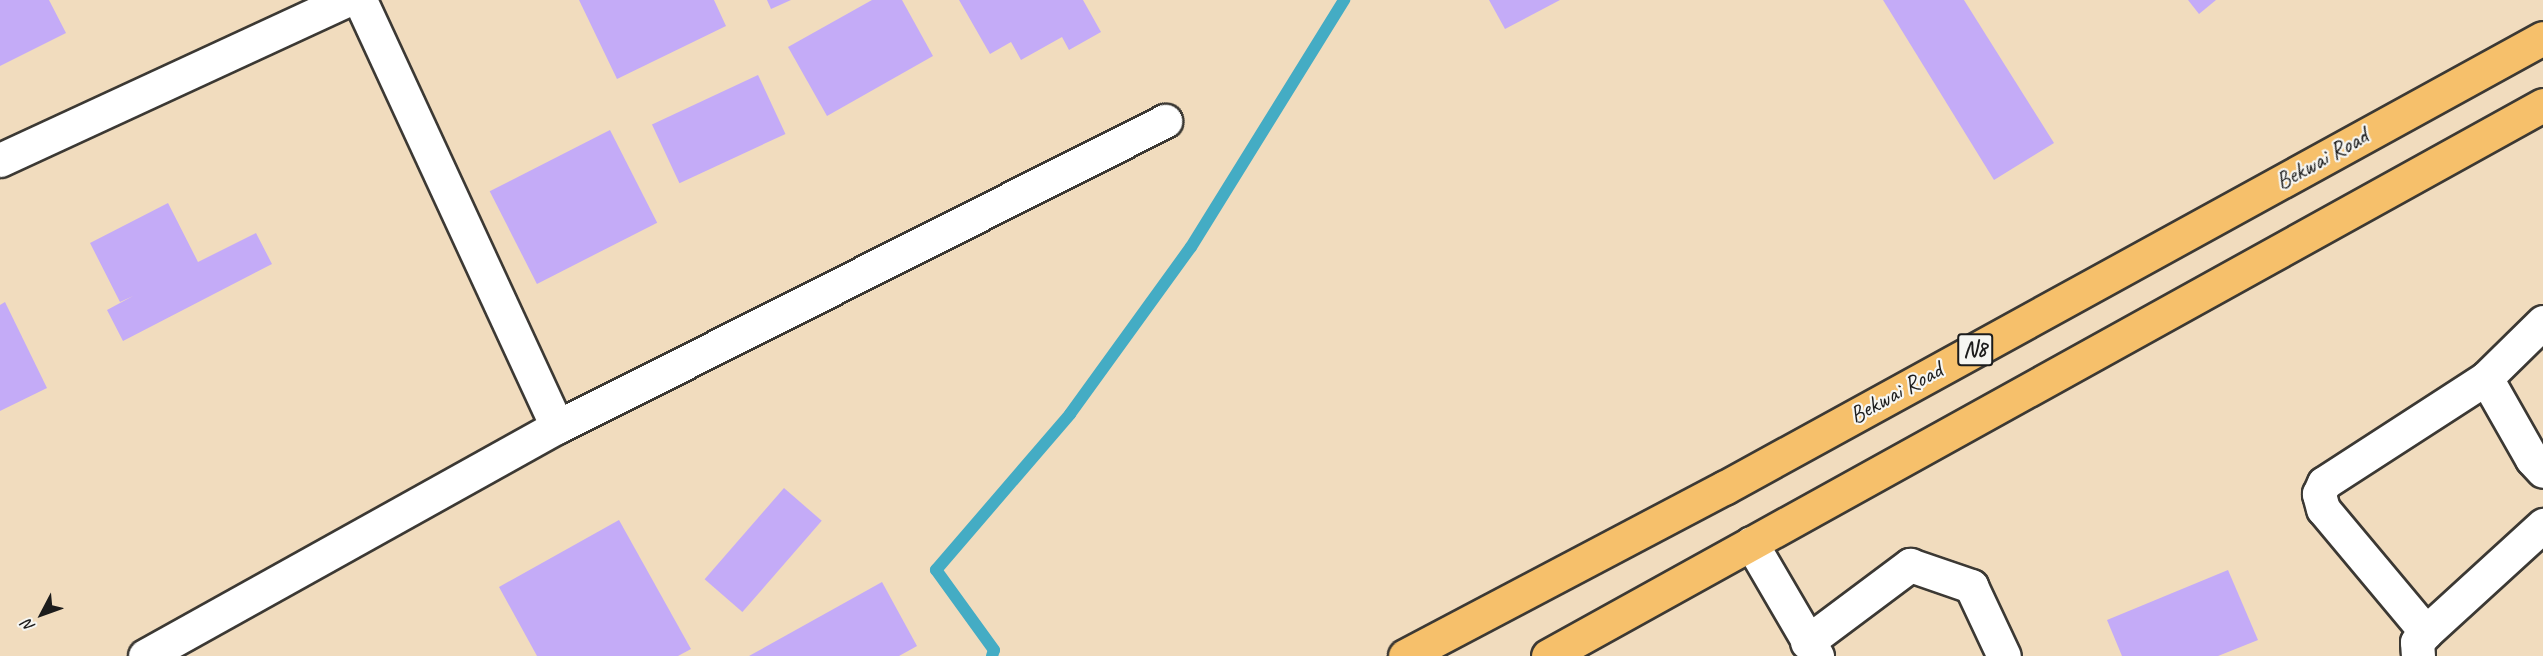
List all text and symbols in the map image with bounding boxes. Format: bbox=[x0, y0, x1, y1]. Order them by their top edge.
street label: Bekwai Road bbox=[2271, 122, 2373, 196]
road number: N8 bbox=[1957, 331, 1993, 369]
street label: Bekwai Road bbox=[1845, 356, 1947, 430]
north arrow bbox=[12, 584, 72, 644]
text: N bbox=[18, 616, 39, 636]

